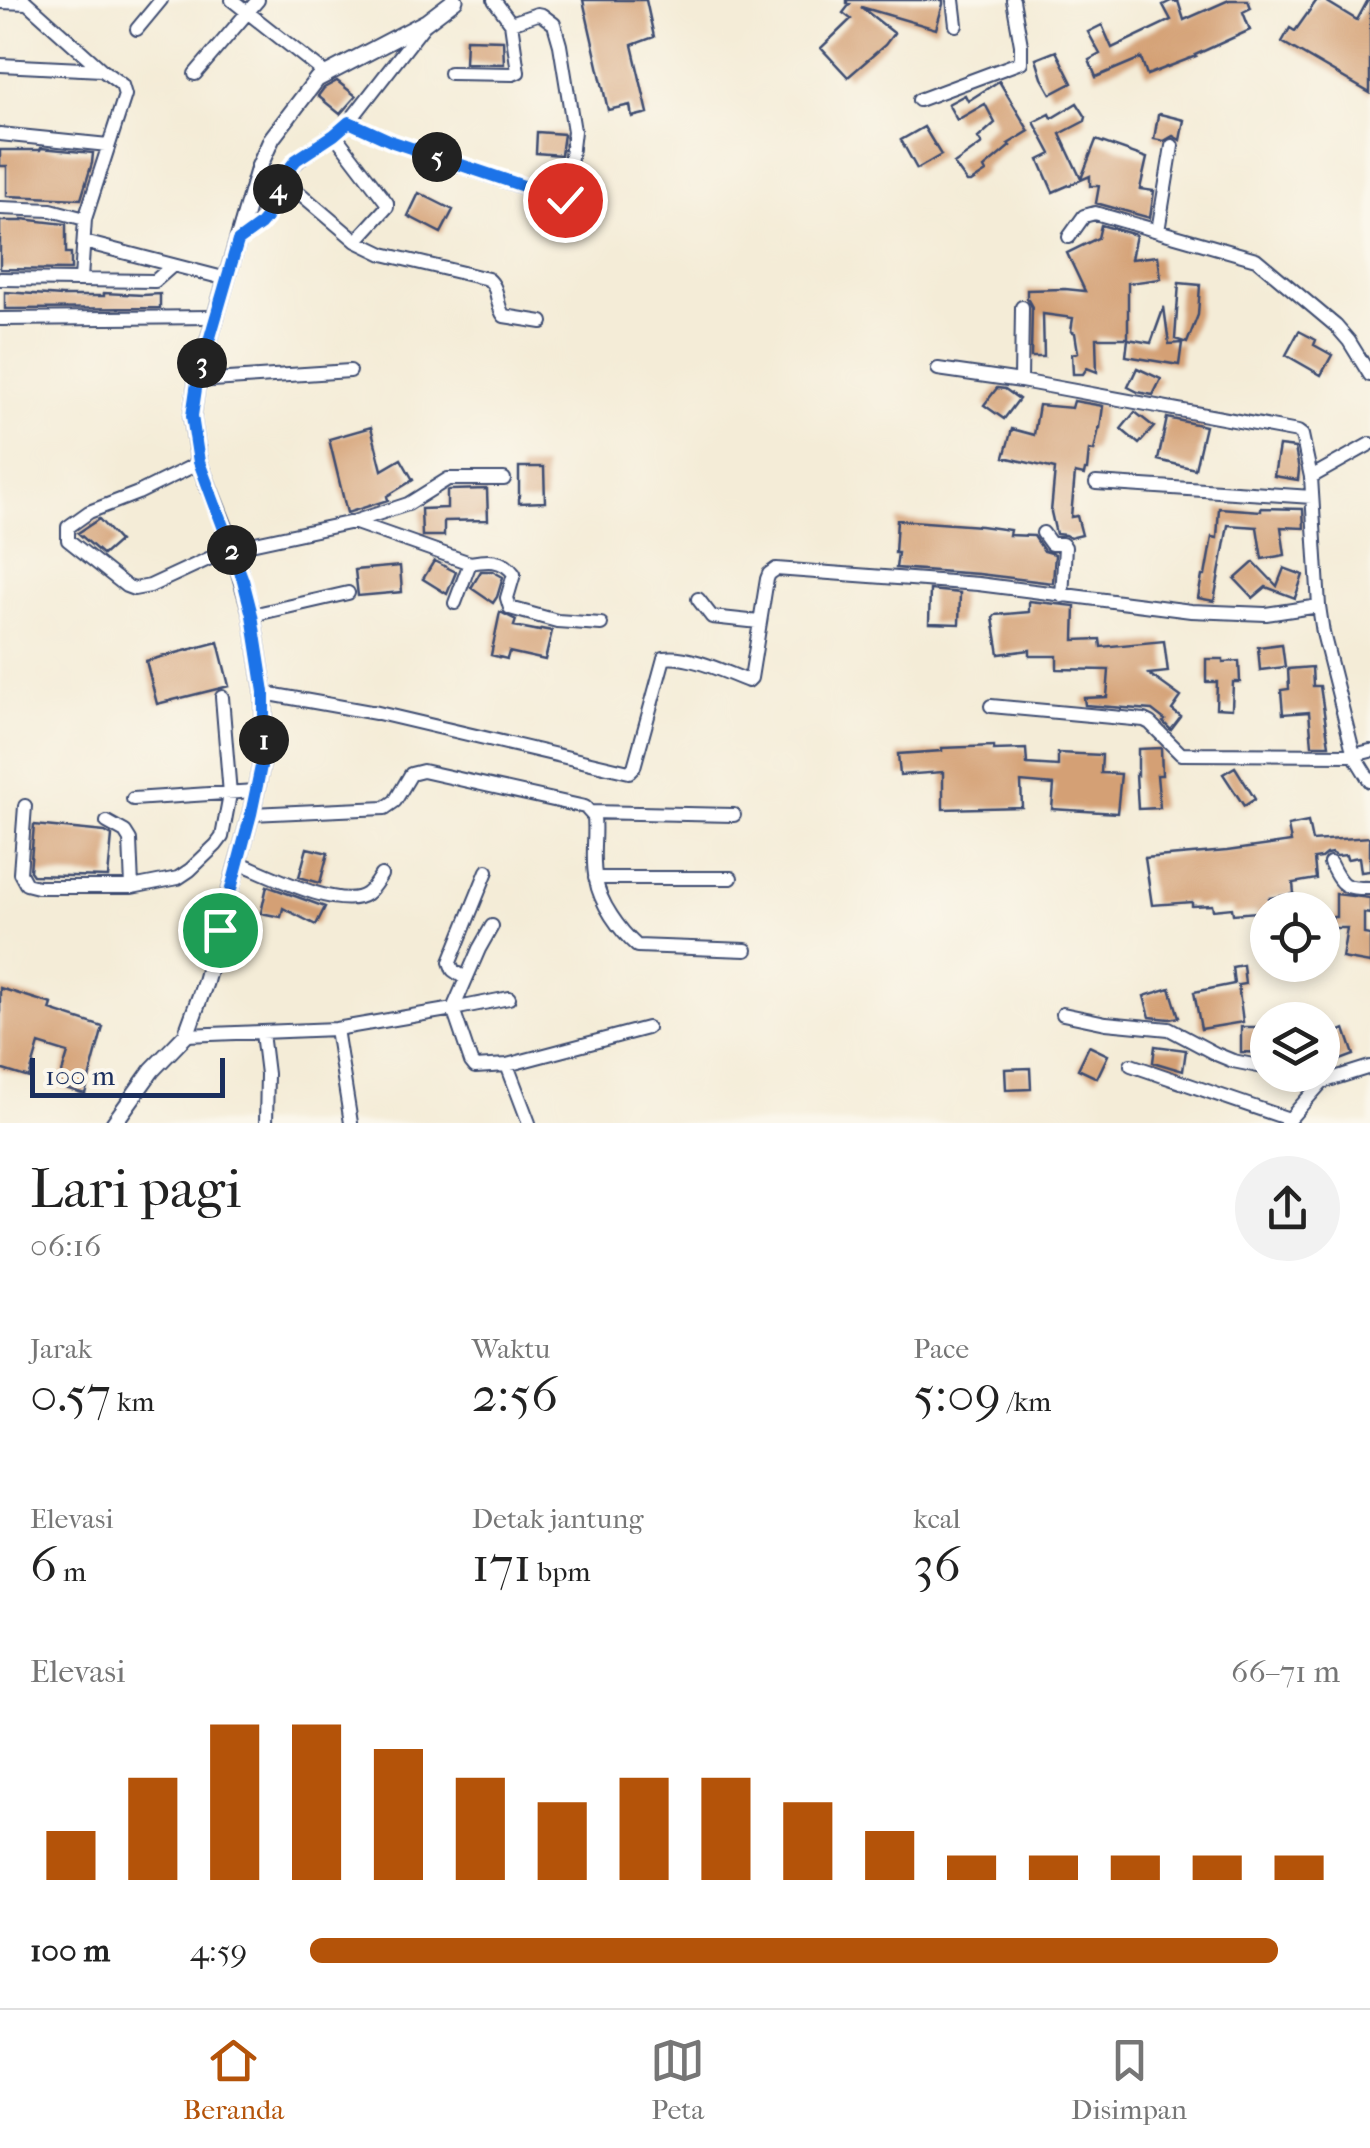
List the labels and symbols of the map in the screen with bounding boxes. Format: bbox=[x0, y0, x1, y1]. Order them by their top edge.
pin: 5 bbox=[412, 132, 462, 182]
pin bbox=[523, 158, 608, 243]
pin: 4 bbox=[253, 164, 303, 214]
pin: 3 bbox=[177, 338, 227, 388]
pin: 2 bbox=[207, 525, 257, 575]
pin: 1 bbox=[239, 715, 289, 765]
pin bbox=[178, 888, 263, 973]
scale bar bbox=[30, 1053, 225, 1098]

